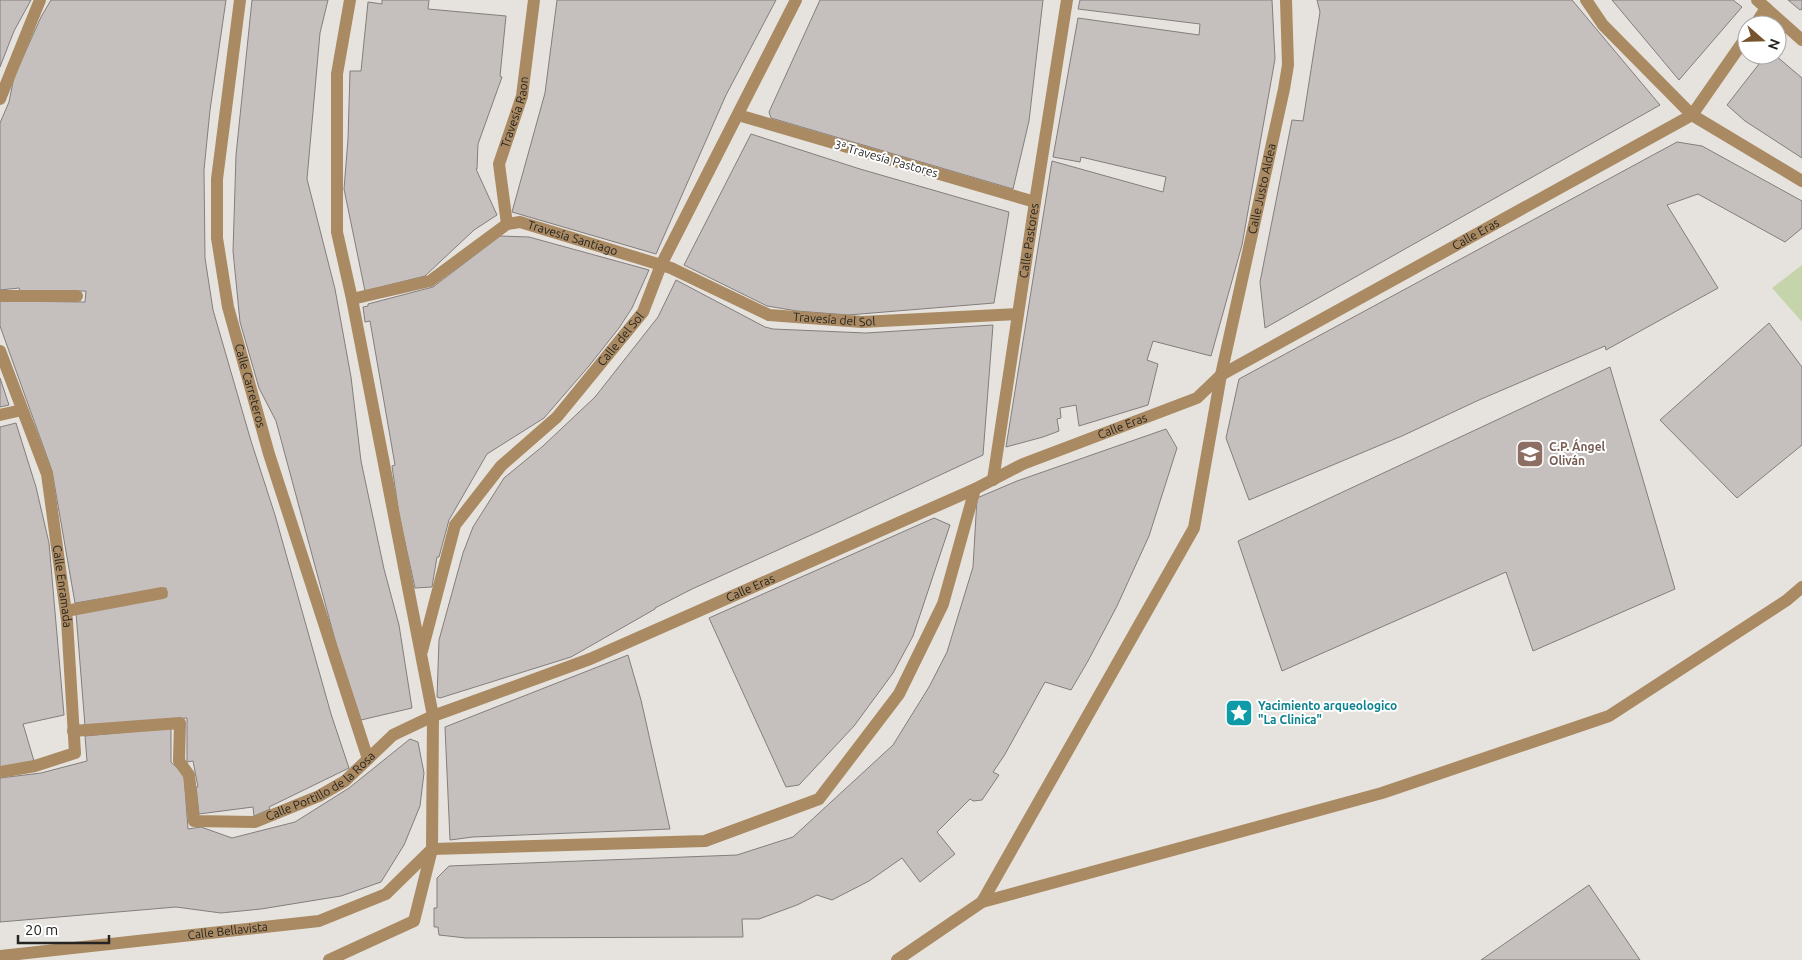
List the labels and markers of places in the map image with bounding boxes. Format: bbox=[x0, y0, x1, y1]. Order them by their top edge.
place label: C.P. Ángel Oliván bbox=[1549, 438, 1606, 467]
school or university icon: C.P. Ángel Oliván bbox=[1515, 439, 1545, 469]
place icon: Yacimiento arqueologico "La Clinica" bbox=[1224, 698, 1254, 728]
place label: Yacimiento arqueologico "La Clinica" bbox=[1258, 699, 1397, 726]

